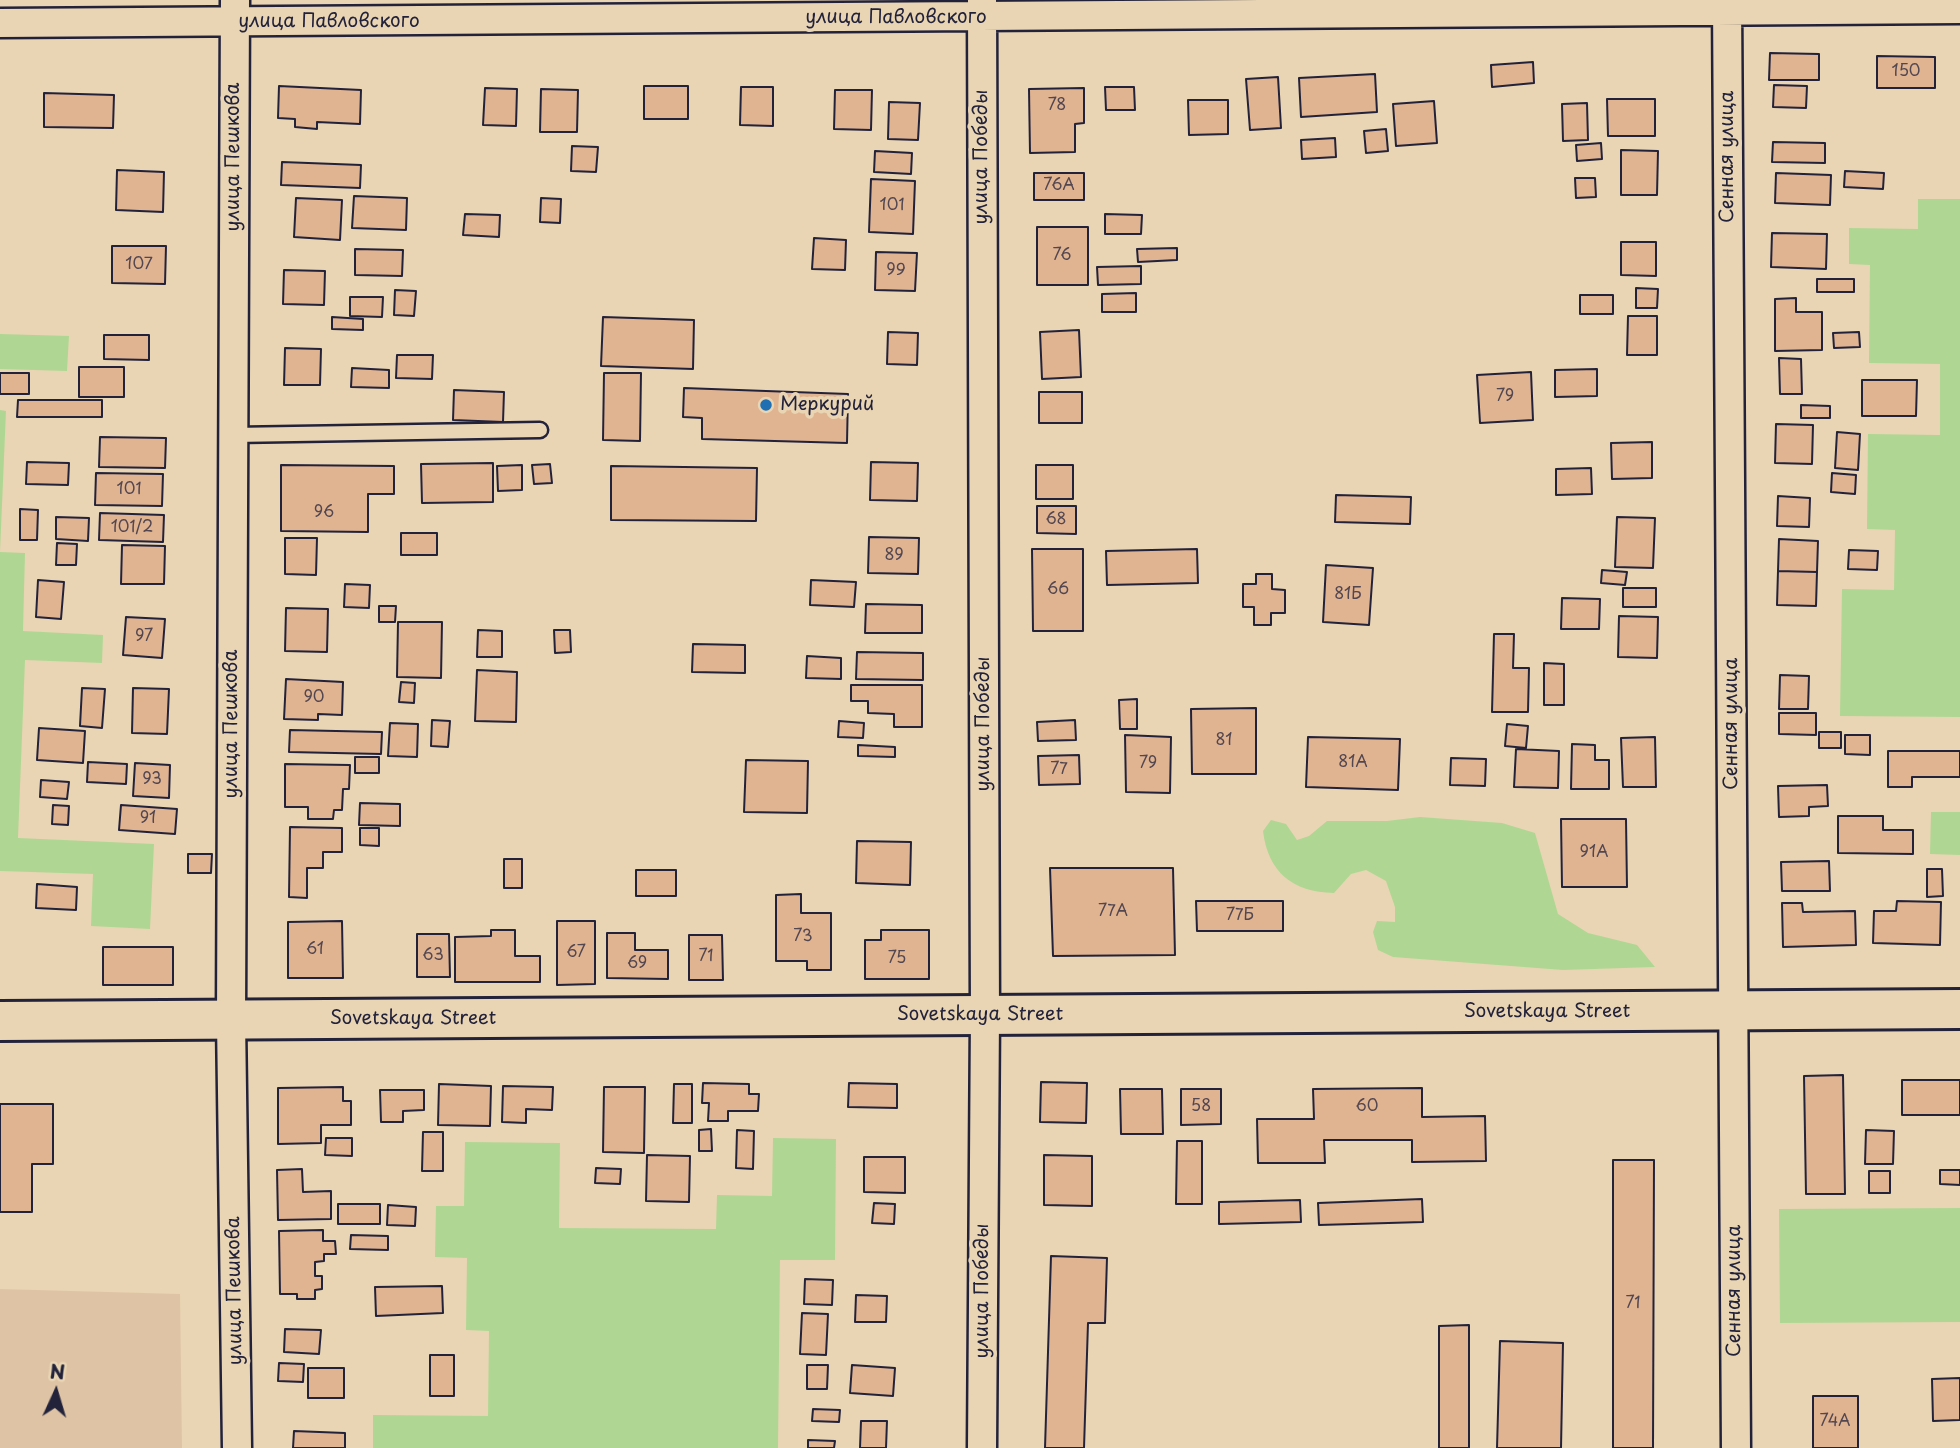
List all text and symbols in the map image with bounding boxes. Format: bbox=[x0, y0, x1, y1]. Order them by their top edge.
street label: улица Павловского bbox=[805, 7, 987, 29]
street label: улица Павловского bbox=[238, 11, 420, 33]
house number: 150 bbox=[1891, 62, 1921, 82]
street label: улица Пешкова bbox=[223, 83, 245, 231]
street label: улица Победы bbox=[971, 90, 993, 224]
street label: Сенная улица bbox=[1717, 91, 1739, 223]
house number: 78 bbox=[1048, 96, 1066, 116]
house number: 76А bbox=[1043, 176, 1075, 196]
house number: 101 bbox=[880, 196, 904, 216]
house number: 76 bbox=[1052, 246, 1072, 266]
house number: 107 bbox=[125, 255, 153, 275]
house number: 99 bbox=[886, 261, 906, 281]
house number: 79 bbox=[1496, 387, 1514, 407]
place label: Меркурий bbox=[780, 394, 874, 416]
marker: Меркурий bbox=[758, 397, 774, 413]
house number: 101 bbox=[117, 480, 141, 500]
house number: 96 bbox=[314, 503, 334, 523]
house number: 68 bbox=[1045, 510, 1067, 530]
house number: 101/2 bbox=[111, 518, 153, 538]
house number: 89 bbox=[884, 546, 904, 566]
house number: 66 bbox=[1047, 580, 1069, 600]
house number: 81Б bbox=[1334, 585, 1362, 605]
house number: 97 bbox=[135, 627, 153, 647]
street label: улица Пешкова bbox=[221, 650, 243, 798]
street label: улица Победы bbox=[973, 657, 995, 791]
street label: Сенная улица bbox=[1721, 658, 1743, 790]
house number: 90 bbox=[303, 688, 325, 708]
house number: 81 bbox=[1215, 731, 1233, 751]
house number: 81А bbox=[1338, 753, 1368, 773]
house number: 79 bbox=[1139, 754, 1157, 774]
house number: 77 bbox=[1050, 760, 1068, 780]
house number: 93 bbox=[142, 770, 162, 790]
house number: 91 bbox=[140, 809, 156, 829]
house number: 91А bbox=[1580, 843, 1608, 863]
house number: 77А bbox=[1098, 902, 1128, 922]
house number: 77Б bbox=[1226, 906, 1254, 926]
house number: 73 bbox=[793, 927, 813, 947]
house number: 61 bbox=[306, 940, 324, 960]
house number: 67 bbox=[566, 943, 586, 963]
house number: 63 bbox=[422, 946, 444, 966]
house number: 71 bbox=[699, 947, 713, 967]
house number: 75 bbox=[888, 949, 906, 969]
house number: 69 bbox=[627, 954, 647, 974]
street label: Sovetskaya Street bbox=[1464, 1001, 1630, 1023]
street label: Sovetskaya Street bbox=[897, 1004, 1063, 1026]
street label: Sovetskaya Street bbox=[330, 1008, 496, 1030]
house number: 58 bbox=[1191, 1097, 1211, 1117]
house number: 60 bbox=[1356, 1097, 1378, 1117]
street label: улица Пешкова bbox=[222, 1216, 248, 1366]
street label: улица Победы bbox=[972, 1224, 994, 1358]
street label: Сенная улица bbox=[1724, 1225, 1746, 1357]
house number: 71 bbox=[1626, 1294, 1640, 1314]
north arrow bbox=[21, 1357, 91, 1427]
text: N bbox=[49, 1357, 66, 1386]
house number: 74А bbox=[1819, 1412, 1851, 1432]

